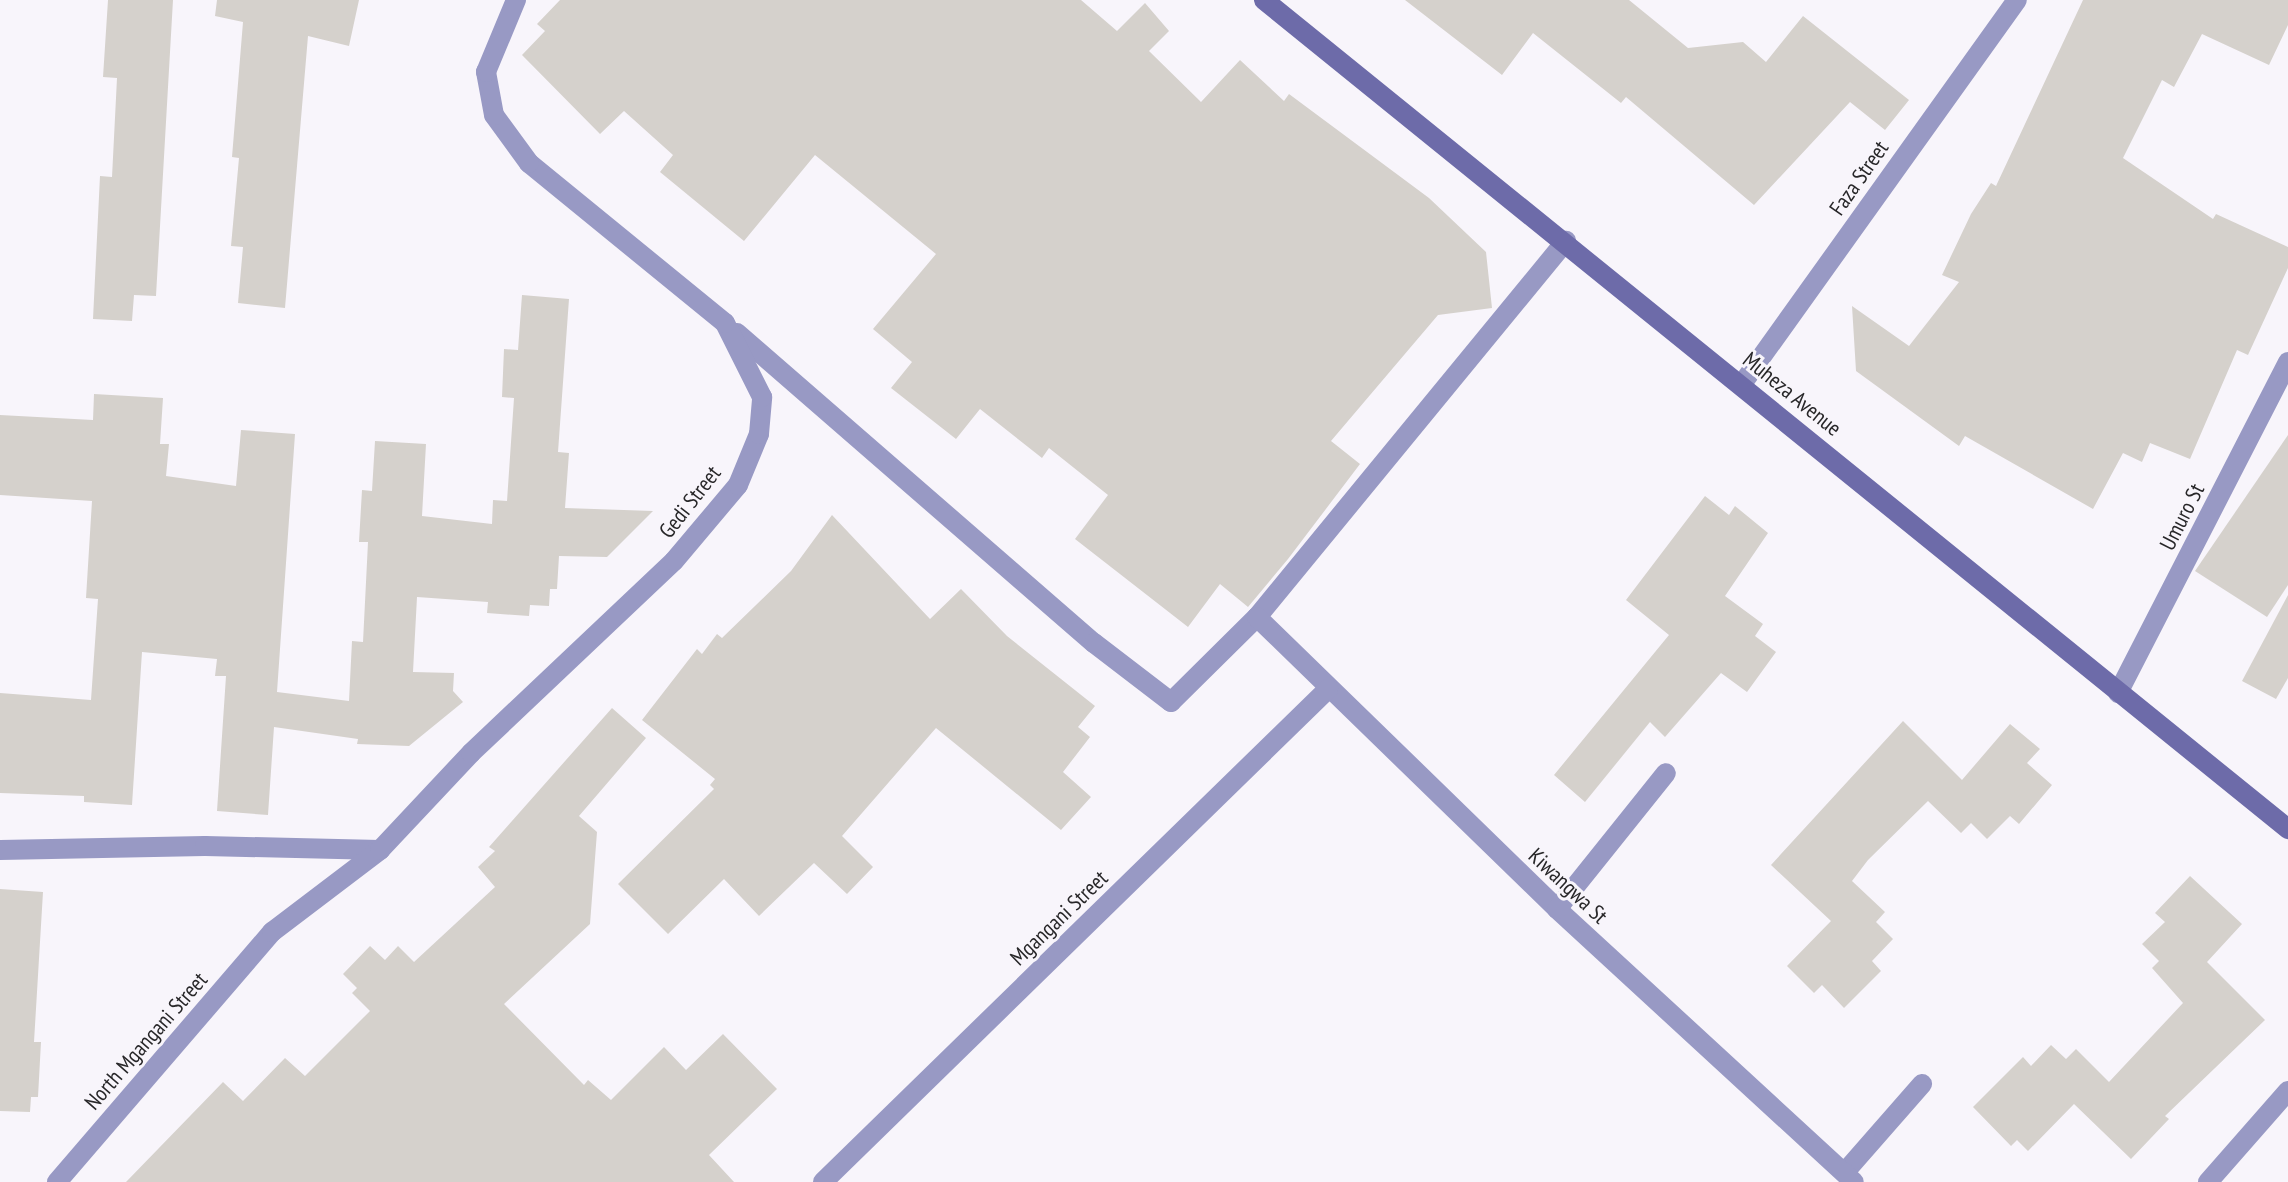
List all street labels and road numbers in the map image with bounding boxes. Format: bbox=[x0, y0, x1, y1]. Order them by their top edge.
street label: Faza Street bbox=[1824, 136, 1894, 220]
street label: Muheza Avenue bbox=[1737, 346, 1847, 442]
street label: Gedi Street bbox=[654, 461, 726, 543]
street label: Umuro St bbox=[2154, 479, 2210, 555]
street label: Kiwangwa St bbox=[1523, 843, 1613, 929]
street label: Mgangani Street bbox=[1005, 865, 1113, 971]
street label: North Mgangani Street bbox=[79, 967, 213, 1115]

